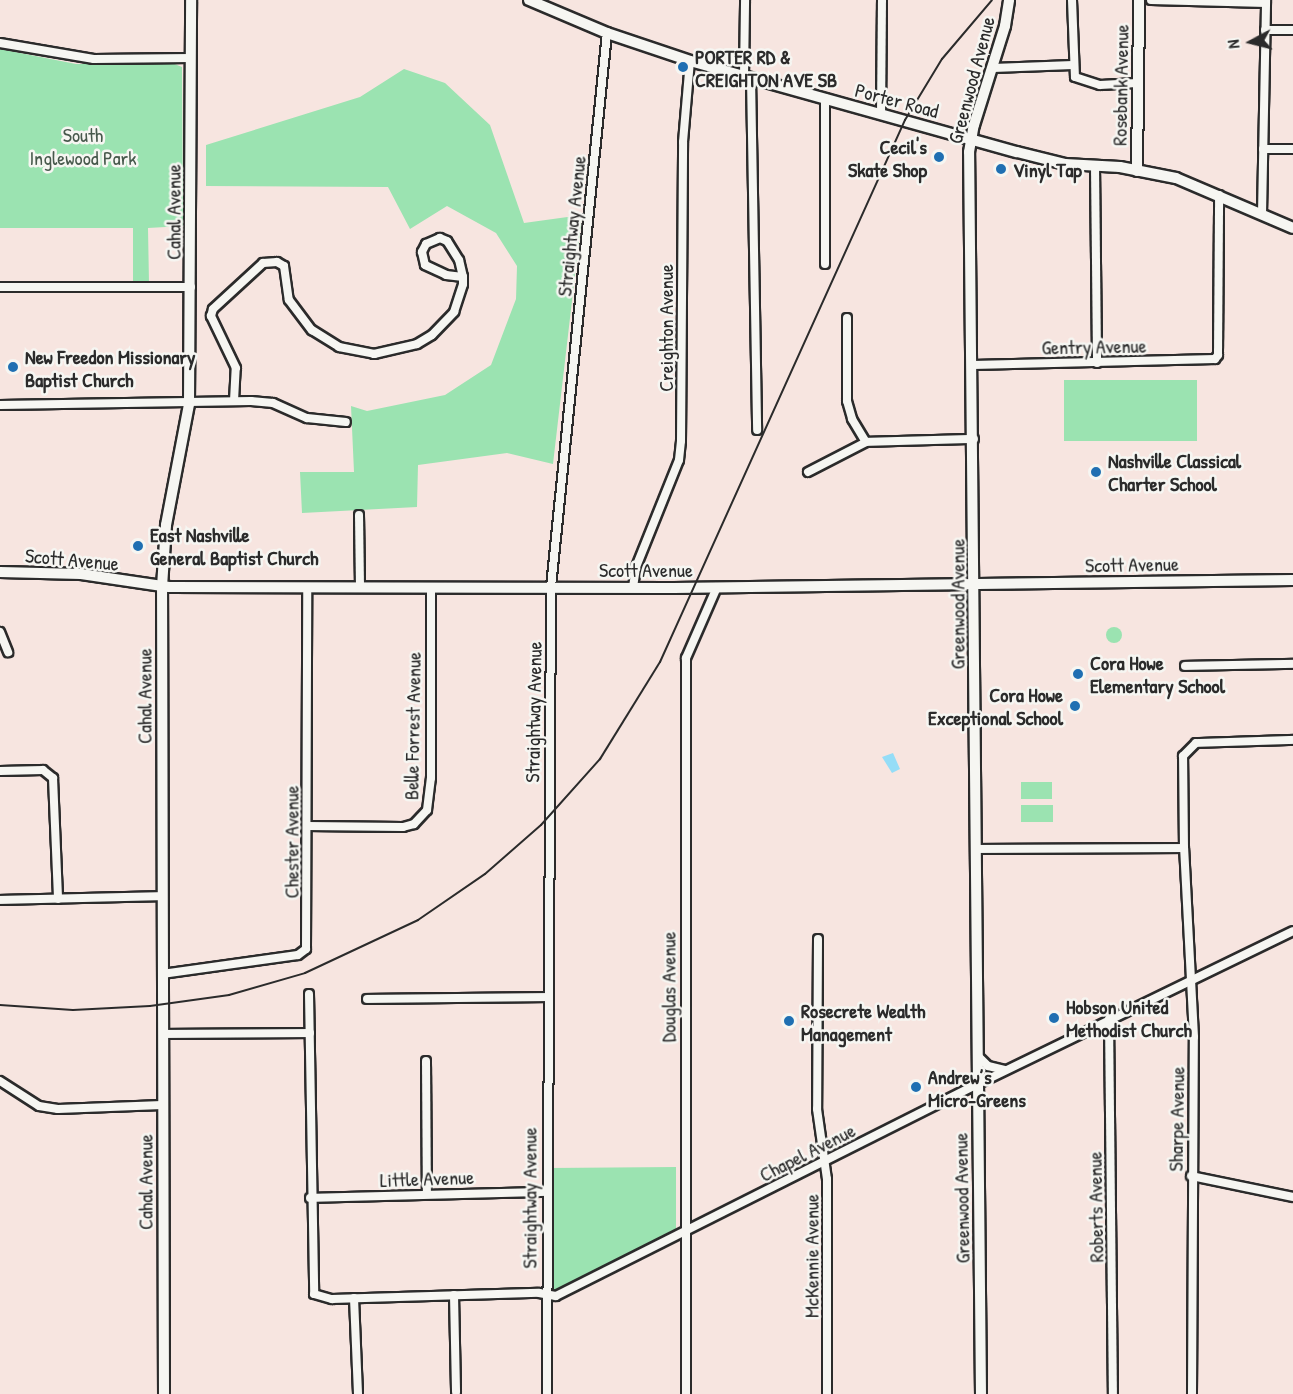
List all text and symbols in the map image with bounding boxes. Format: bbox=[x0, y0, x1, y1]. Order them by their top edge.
north arrow bbox=[1221, 12, 1281, 72]
street label: Greenwood Avenue bbox=[942, 14, 1000, 146]
street label: Rosebank Avenue bbox=[1107, 24, 1133, 146]
text: N bbox=[1222, 39, 1245, 50]
place label: PORTER RD & CREIGHTON AVE SB bbox=[695, 44, 837, 91]
marker: PORTER RD & CREIGHTON AVE SB bbox=[676, 60, 690, 74]
street label: Porter Road bbox=[853, 77, 941, 123]
park label: South Inglewood Park bbox=[29, 123, 137, 170]
place label: Cecil's Skate Shop bbox=[848, 134, 927, 181]
marker: Cecil's Skate Shop bbox=[932, 150, 946, 164]
street label: Straightway Avenue bbox=[552, 155, 590, 297]
place label: Vinyl Tap bbox=[1013, 157, 1082, 181]
marker: Vinyl Tap bbox=[994, 162, 1008, 176]
street label: Cahal Avenue bbox=[161, 164, 185, 260]
street label: Creighton Avenue bbox=[653, 264, 677, 392]
street label: Gentry Avenue bbox=[1041, 333, 1147, 359]
place label: New Freedon Missionary Baptist Church bbox=[25, 344, 195, 391]
marker: New Freedon Missionary Baptist Church bbox=[6, 360, 20, 374]
place label: Nashville Classical Charter School bbox=[1108, 448, 1241, 495]
marker: Nashville Classical Charter School bbox=[1089, 465, 1103, 479]
place label: East Nashville General Baptist Church bbox=[150, 522, 318, 569]
marker: East Nashville General Baptist Church bbox=[131, 539, 145, 553]
street label: Greenwood Avenue bbox=[945, 539, 969, 669]
street label: Scott Avenue bbox=[24, 543, 120, 575]
street label: Scott Avenue bbox=[1085, 551, 1179, 577]
street label: Scott Avenue bbox=[599, 557, 693, 581]
street label: Straightway Avenue bbox=[520, 641, 546, 783]
street label: Cahal Avenue bbox=[132, 648, 156, 744]
place label: Cora Howe Elementary School bbox=[1090, 650, 1225, 697]
street label: Belle Forrest Avenue bbox=[399, 652, 425, 800]
marker: Cora Howe Elementary School bbox=[1071, 667, 1085, 681]
place label: Cora Howe Exceptional School bbox=[928, 682, 1063, 729]
marker: Cora Howe Exceptional School bbox=[1068, 699, 1082, 713]
street label: Chester Avenue bbox=[279, 786, 303, 898]
street label: Douglas Avenue bbox=[656, 932, 680, 1042]
place label: Hobson United Methodist Church bbox=[1066, 994, 1192, 1041]
place label: Rosecrete Wealth Management bbox=[801, 998, 925, 1045]
marker: Hobson United Methodist Church bbox=[1047, 1011, 1061, 1025]
marker: Rosecrete Wealth Management bbox=[782, 1014, 796, 1028]
place label: Andrew’s Micro-Greens bbox=[928, 1064, 1026, 1111]
street label: Sharpe Avenue bbox=[1163, 1066, 1189, 1172]
marker: Andrew’s Micro-Greens bbox=[909, 1080, 923, 1094]
street label: Chapel Avenue bbox=[755, 1118, 859, 1186]
street label: Straightway Avenue bbox=[517, 1127, 541, 1269]
street label: Greenwood Avenue bbox=[948, 1132, 974, 1264]
street label: Cahal Avenue bbox=[133, 1134, 157, 1230]
street label: Roberts Avenue bbox=[1082, 1151, 1108, 1263]
street label: Little Avenue bbox=[379, 1164, 475, 1192]
street label: McKennie Avenue bbox=[799, 1194, 823, 1318]

